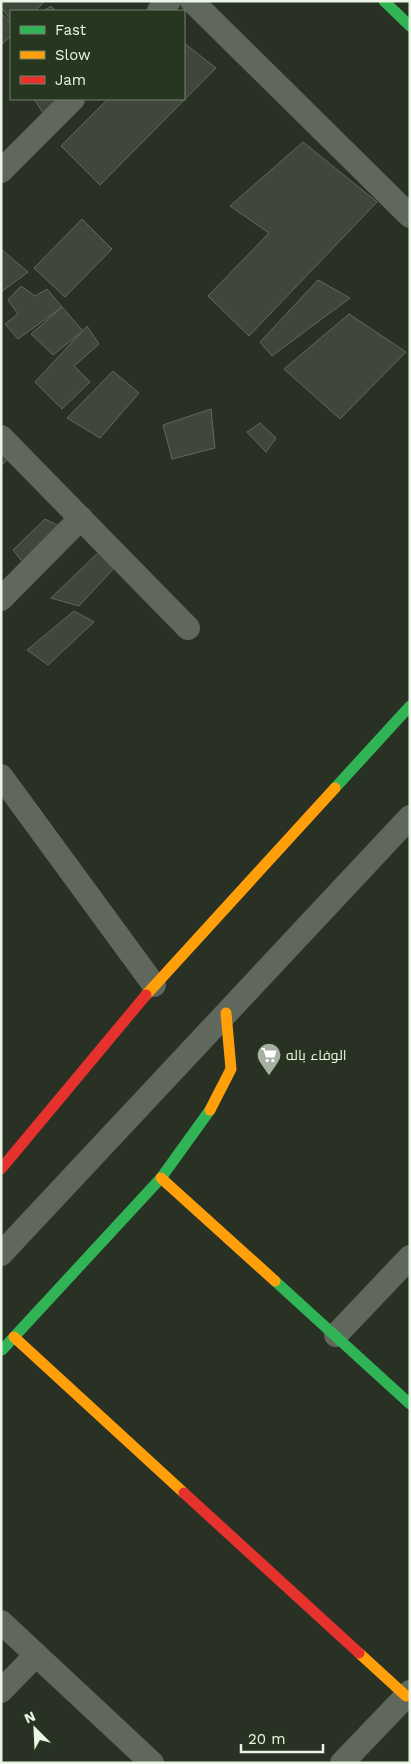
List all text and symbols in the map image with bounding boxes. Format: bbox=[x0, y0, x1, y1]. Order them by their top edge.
legend bbox=[10, 10, 185, 100]
text: Fast bbox=[55, 21, 87, 39]
text: Slow bbox=[55, 46, 91, 64]
text: Jam bbox=[55, 71, 86, 89]
supermarket icon: الوفاء باله bbox=[256, 1042, 282, 1076]
place label: الوفاء باله bbox=[286, 1047, 347, 1063]
north arrow bbox=[10, 1704, 60, 1754]
text: N bbox=[22, 1708, 38, 1727]
scale bar bbox=[241, 1722, 324, 1754]
text: 20 m bbox=[248, 1730, 286, 1748]

